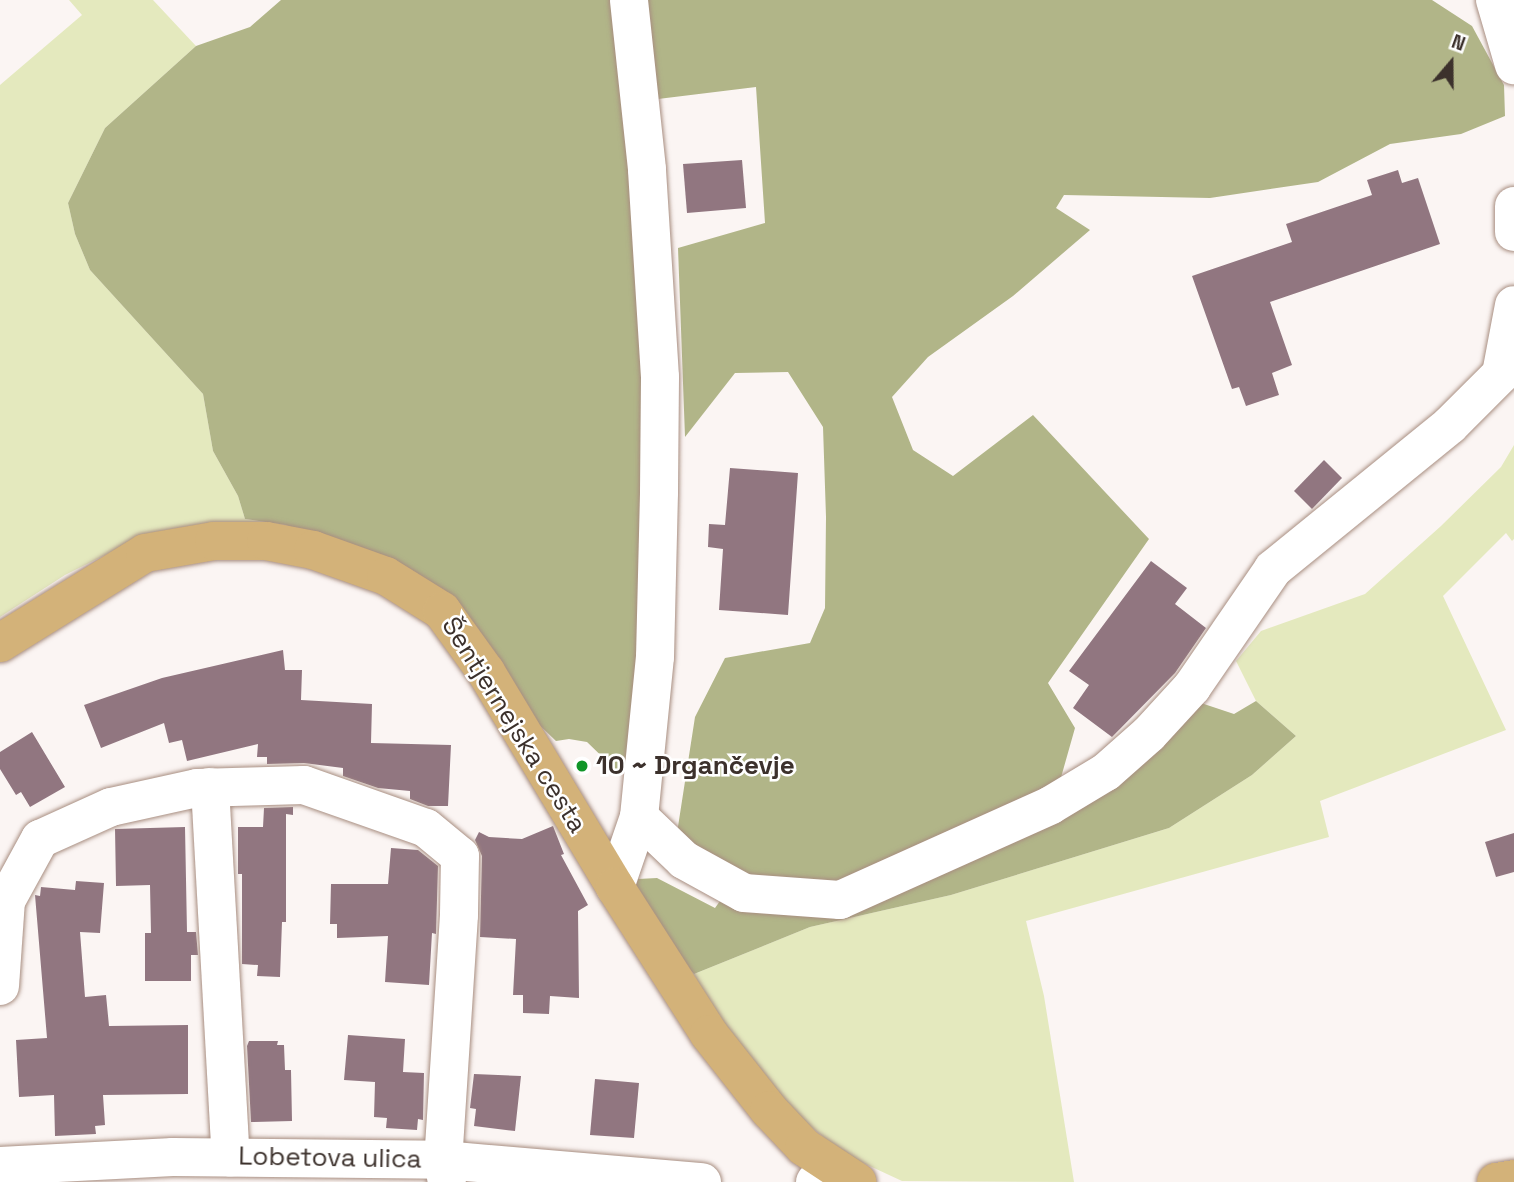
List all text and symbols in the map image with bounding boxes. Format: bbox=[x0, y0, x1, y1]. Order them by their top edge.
north arrow bbox=[1416, 28, 1486, 98]
text: N bbox=[1448, 29, 1469, 57]
street label: Šentjernejska cesta bbox=[435, 611, 593, 839]
place label: 10 ~ Drgančevje bbox=[596, 750, 795, 782]
marker: 10 ~ Drgančevje bbox=[574, 758, 590, 774]
street label: Lobetova ulica bbox=[238, 1141, 422, 1175]

